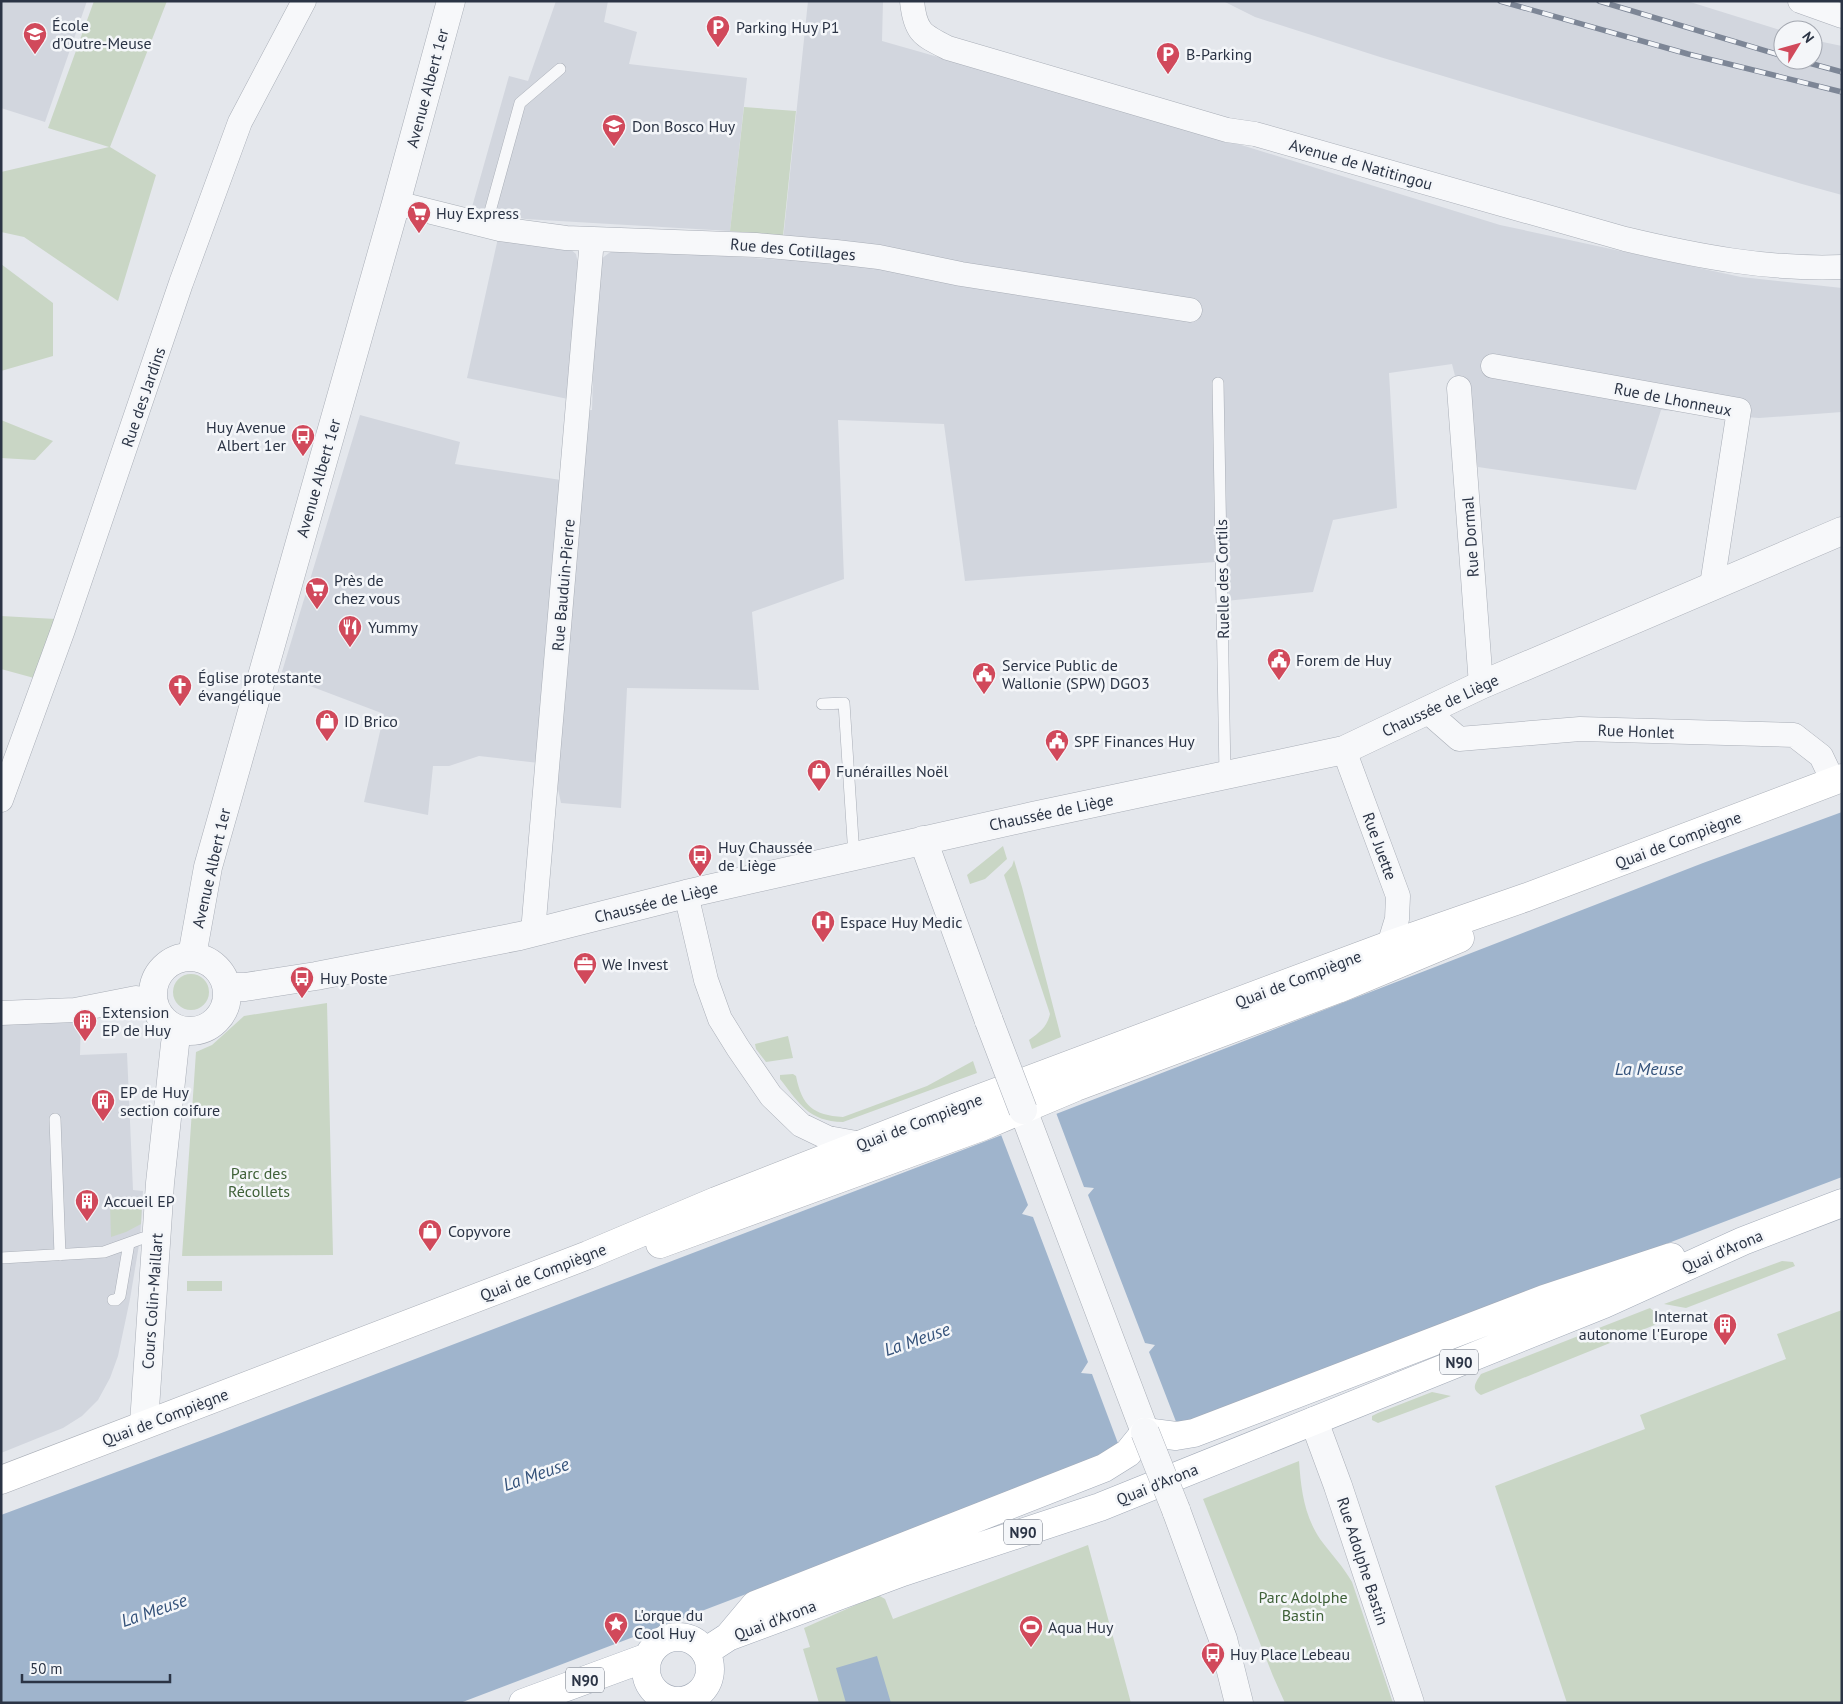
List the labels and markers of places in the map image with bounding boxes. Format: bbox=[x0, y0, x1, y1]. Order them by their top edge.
parking icon: Parking Huy P1 bbox=[705, 14, 731, 48]
place label: École d’Outre-Meuse bbox=[52, 15, 152, 53]
place label: Parking Huy P1 bbox=[736, 17, 840, 37]
school or university icon: École d’Outre-Meuse bbox=[22, 21, 48, 55]
parking icon: B-Parking bbox=[1155, 41, 1181, 75]
place label: B-Parking bbox=[1186, 44, 1252, 64]
school or university icon: Don Bosco Huy bbox=[601, 113, 627, 147]
place label: Don Bosco Huy bbox=[632, 116, 736, 136]
supermarket icon: Huy Express bbox=[406, 200, 432, 234]
place label: Huy Express bbox=[436, 203, 519, 223]
place label: Huy Avenue Albert 1er bbox=[206, 417, 287, 455]
bus stop icon: Huy Avenue Albert 1er bbox=[290, 423, 316, 457]
place label: Près de chez vous bbox=[334, 570, 400, 608]
supermarket icon: Près de chez vous bbox=[304, 576, 330, 610]
restaurant icon: Yummy bbox=[337, 614, 363, 648]
place label: Yummy bbox=[368, 617, 418, 637]
public building icon: Forem de Huy bbox=[1266, 647, 1292, 681]
place label: Forem de Huy bbox=[1296, 650, 1392, 670]
place label: Service Public de Wallonie (SPW) DGO3 bbox=[1002, 655, 1150, 693]
public building icon: Service Public de Wallonie (SPW) DGO3 bbox=[971, 661, 997, 695]
place label: Église protestante évangélique bbox=[198, 667, 322, 705]
church icon: Église protestante évangélique bbox=[167, 673, 193, 707]
shop icon: ID Brico bbox=[314, 708, 340, 742]
place label: ID Brico bbox=[344, 711, 398, 731]
public building icon: SPF Finances Huy bbox=[1044, 728, 1070, 762]
place label: SPF Finances Huy bbox=[1074, 731, 1195, 751]
shop icon: Funérailles Noël bbox=[806, 758, 832, 792]
place label: Funérailles Noël bbox=[836, 761, 948, 781]
place label: Huy Chaussée de Liège bbox=[718, 837, 813, 875]
bus stop icon: Huy Chaussée de Liège bbox=[687, 843, 713, 877]
hospital icon: Espace Huy Medic bbox=[810, 909, 836, 943]
place label: Espace Huy Medic bbox=[840, 912, 963, 932]
office icon: We Invest bbox=[572, 951, 598, 985]
place label: We Invest bbox=[602, 954, 669, 974]
bus stop icon: Huy Poste bbox=[289, 965, 315, 999]
place label: Huy Poste bbox=[320, 968, 388, 988]
place label: Extension EP de Huy bbox=[102, 1002, 172, 1040]
building icon: Extension EP de Huy bbox=[72, 1008, 98, 1042]
place label: EP de Huy section coifure bbox=[120, 1082, 220, 1120]
building icon: EP de Huy section coifure bbox=[90, 1088, 116, 1122]
building icon: Accueil EP bbox=[74, 1188, 100, 1222]
place label: Accueil EP bbox=[104, 1191, 175, 1211]
shop icon: Copyvore bbox=[417, 1218, 443, 1252]
place label: Copyvore bbox=[448, 1221, 511, 1241]
place label: Internat autonome l'Europe bbox=[1579, 1306, 1709, 1344]
building icon: Internat autonome l'Europe bbox=[1712, 1312, 1738, 1346]
place label: L'orque du Cool Huy bbox=[634, 1605, 703, 1643]
place icon: L'orque du Cool Huy bbox=[603, 1611, 629, 1645]
sports icon: Aqua Huy bbox=[1018, 1614, 1044, 1648]
place label: Aqua Huy bbox=[1048, 1617, 1114, 1637]
bus stop icon: Huy Place Lebeau bbox=[1200, 1641, 1226, 1675]
place label: Huy Place Lebeau bbox=[1230, 1644, 1350, 1664]

